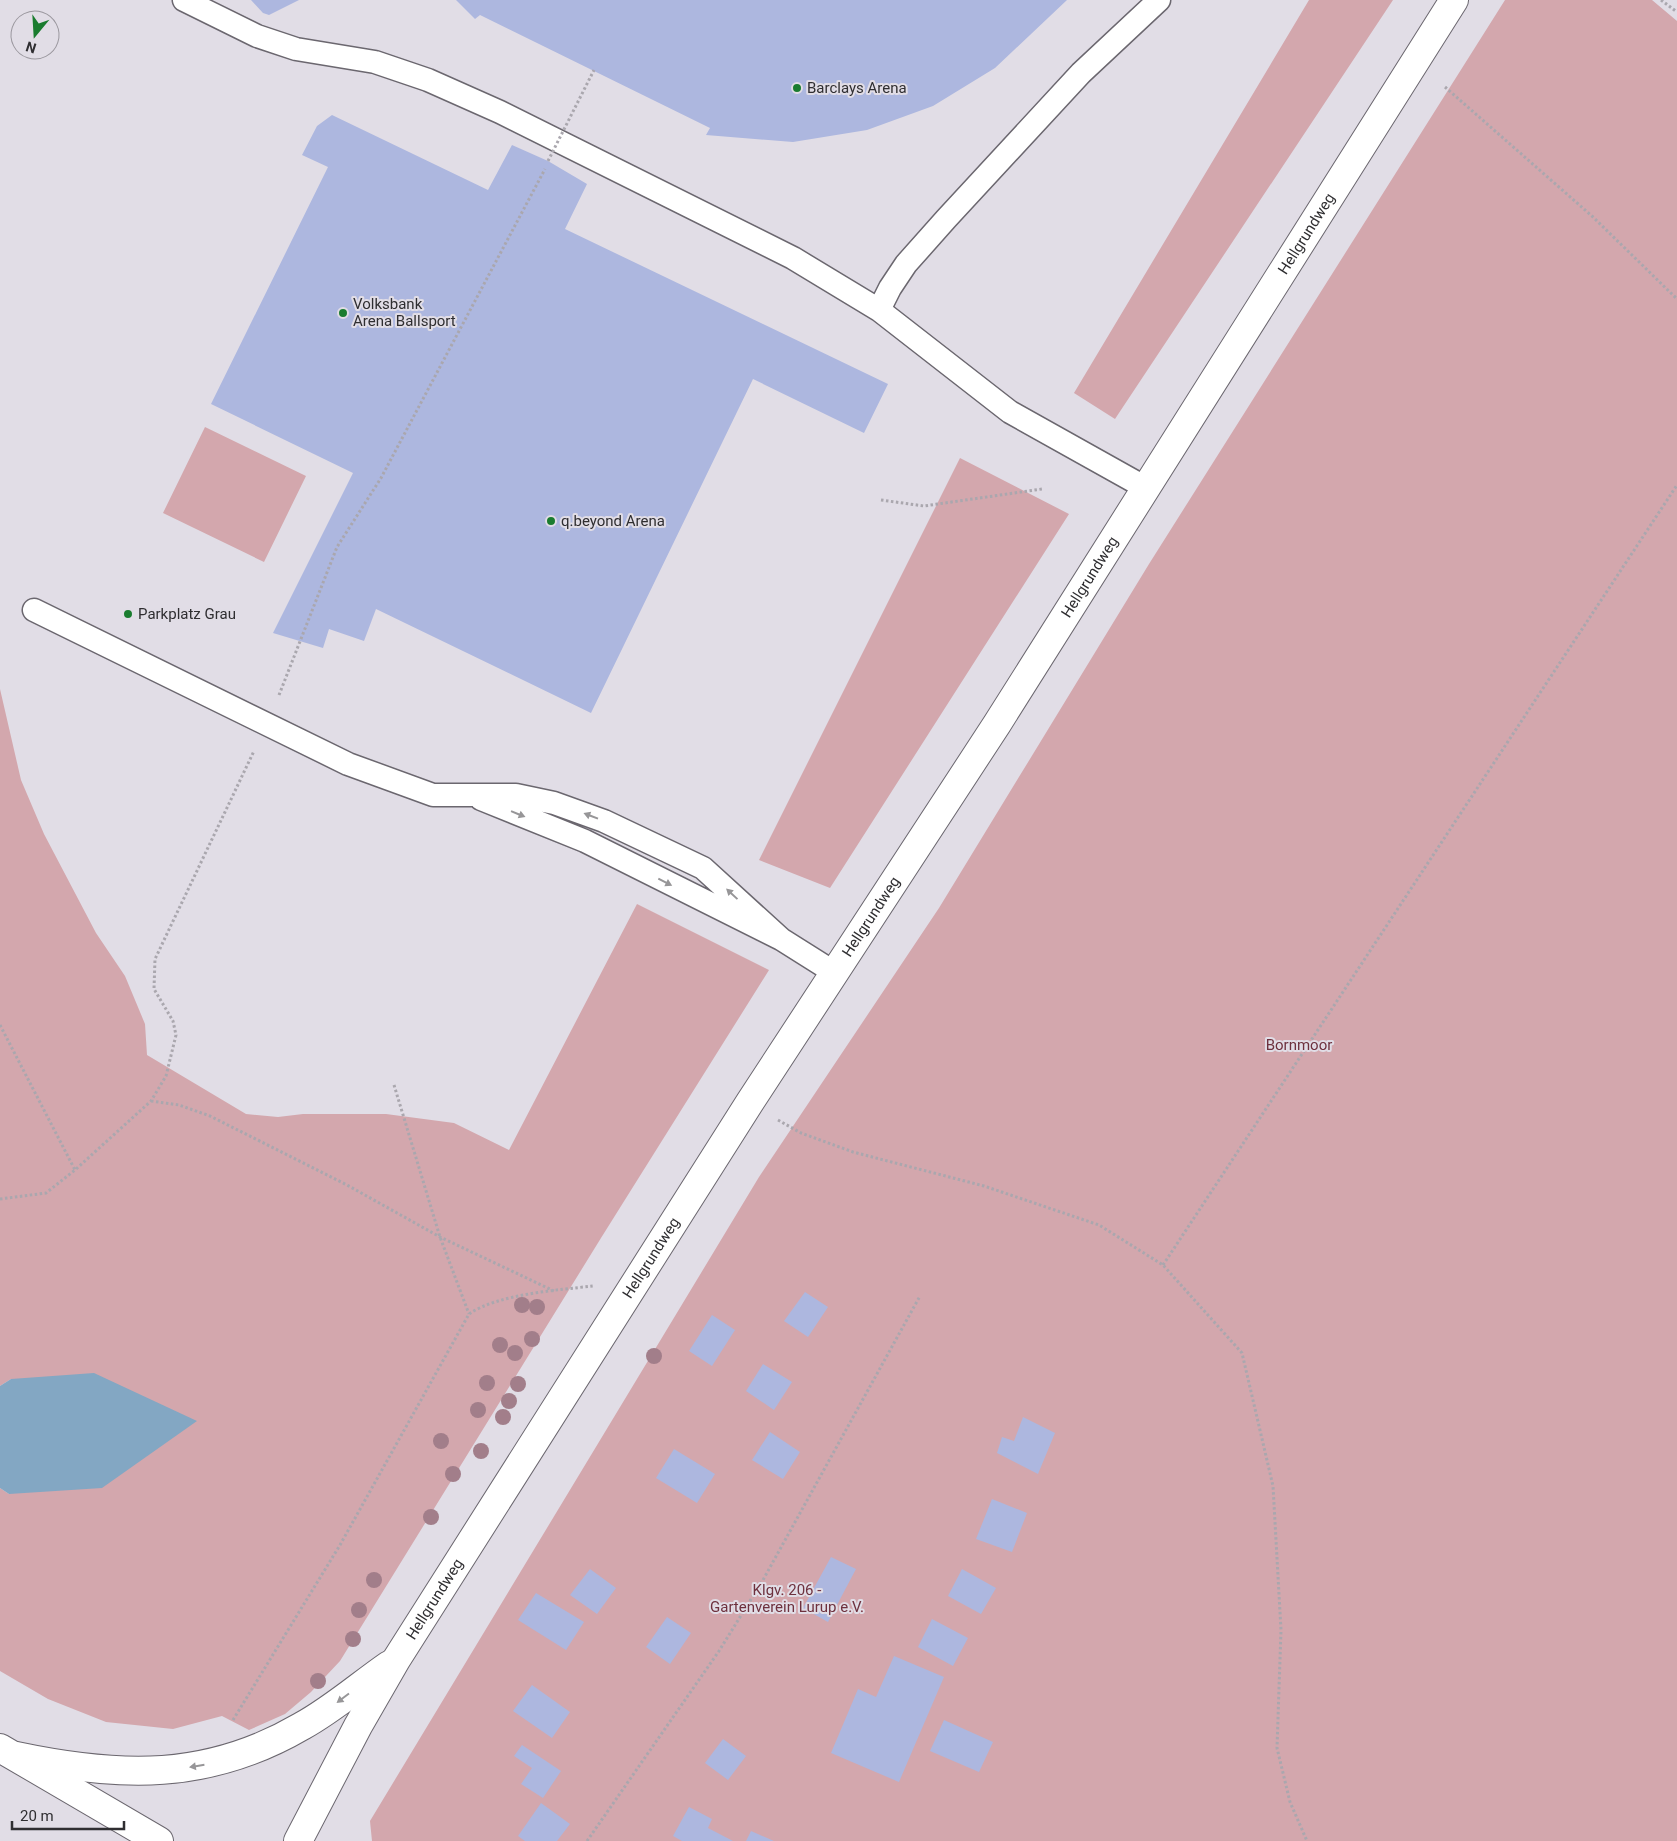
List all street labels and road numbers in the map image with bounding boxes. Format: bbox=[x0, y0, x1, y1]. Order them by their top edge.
street label: Hellgrundweg bbox=[1274, 190, 1339, 278]
street label: Hellgrundweg bbox=[1058, 533, 1122, 621]
street label: Hellgrundweg bbox=[838, 873, 904, 960]
street label: Hellgrundweg bbox=[619, 1214, 683, 1302]
street label: Hellgrundweg bbox=[402, 1555, 467, 1643]

